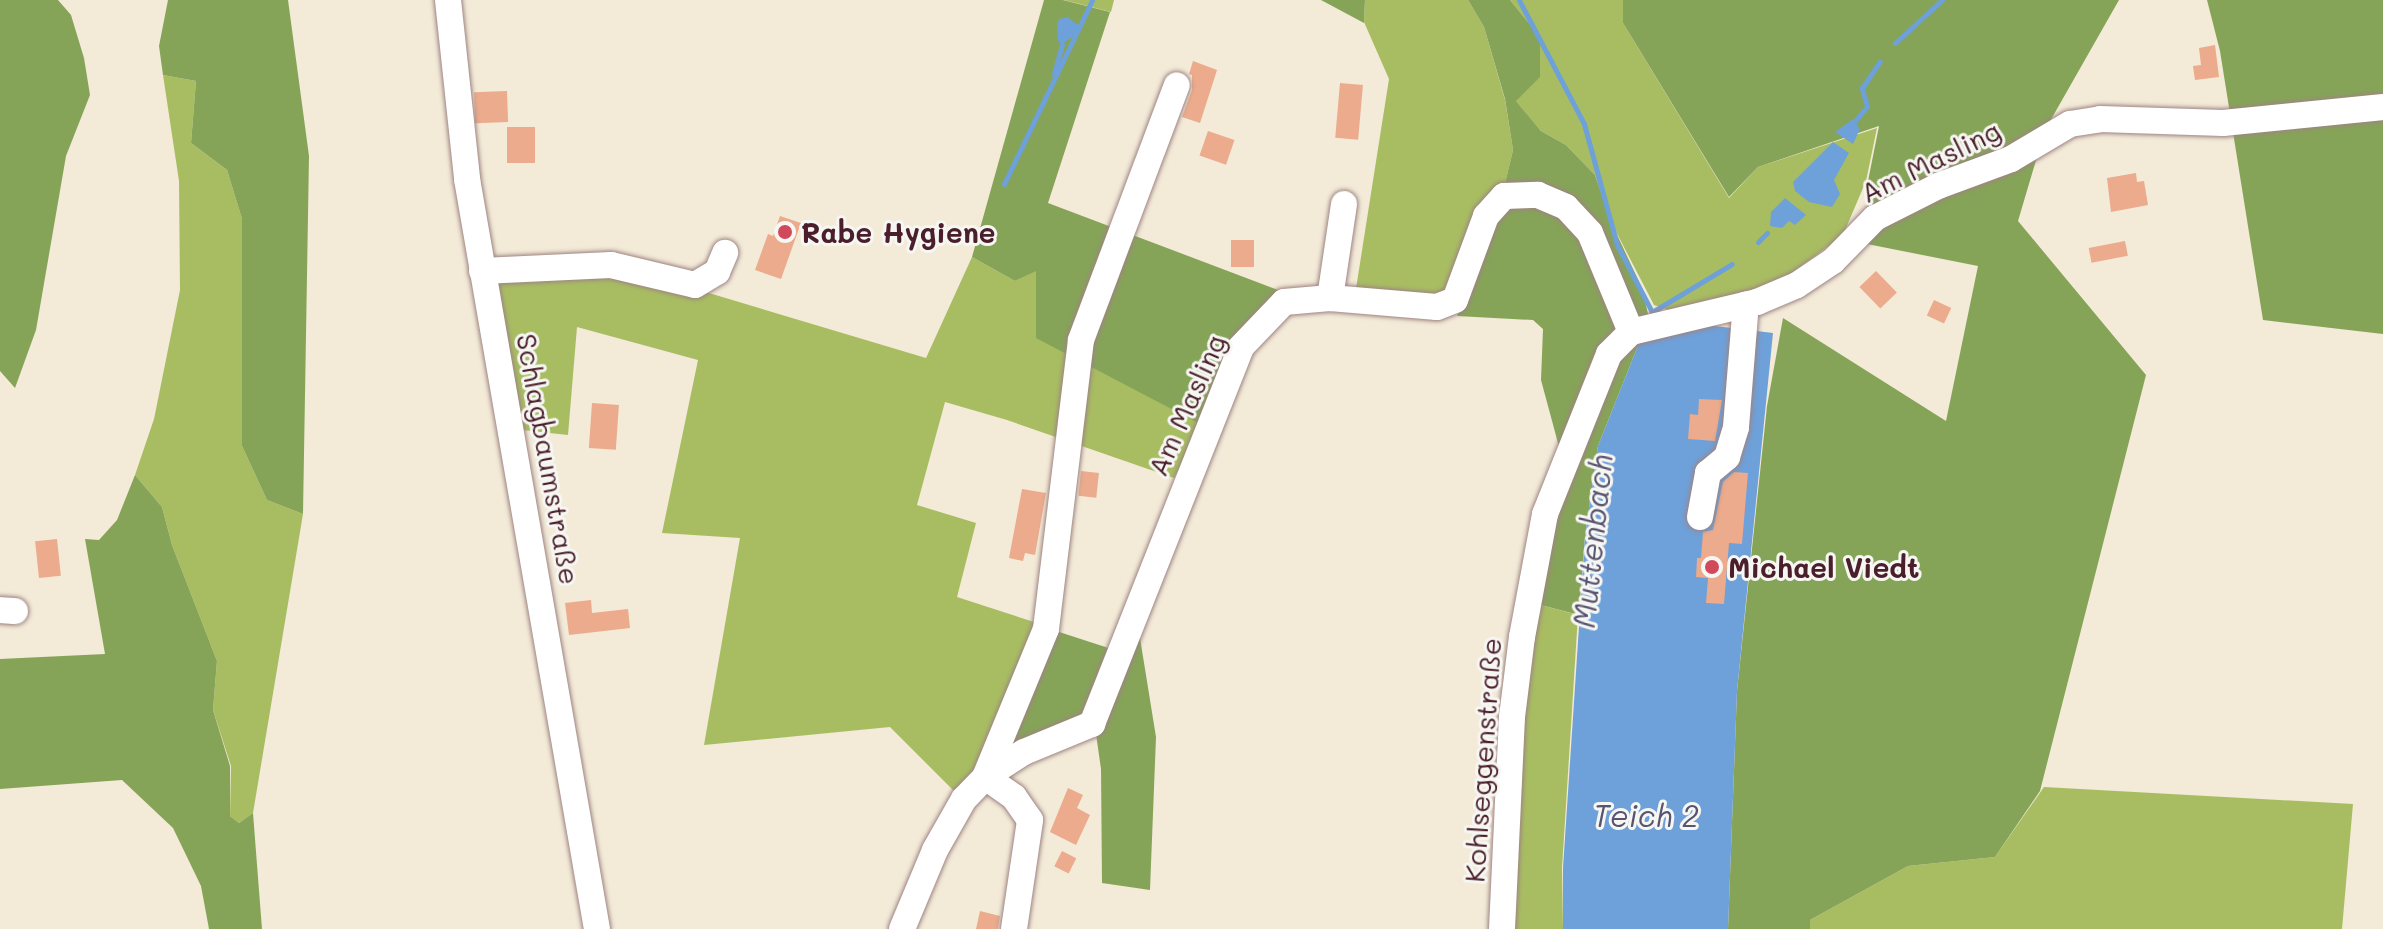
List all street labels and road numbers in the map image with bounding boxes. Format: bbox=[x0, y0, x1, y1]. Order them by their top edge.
street label: Am Masling bbox=[1855, 113, 2005, 209]
street label: Am Masling bbox=[1140, 329, 1232, 481]
street label: Schlagbaumstraße bbox=[510, 331, 588, 587]
street label: Kohlseggenstraße bbox=[1457, 637, 1507, 883]

